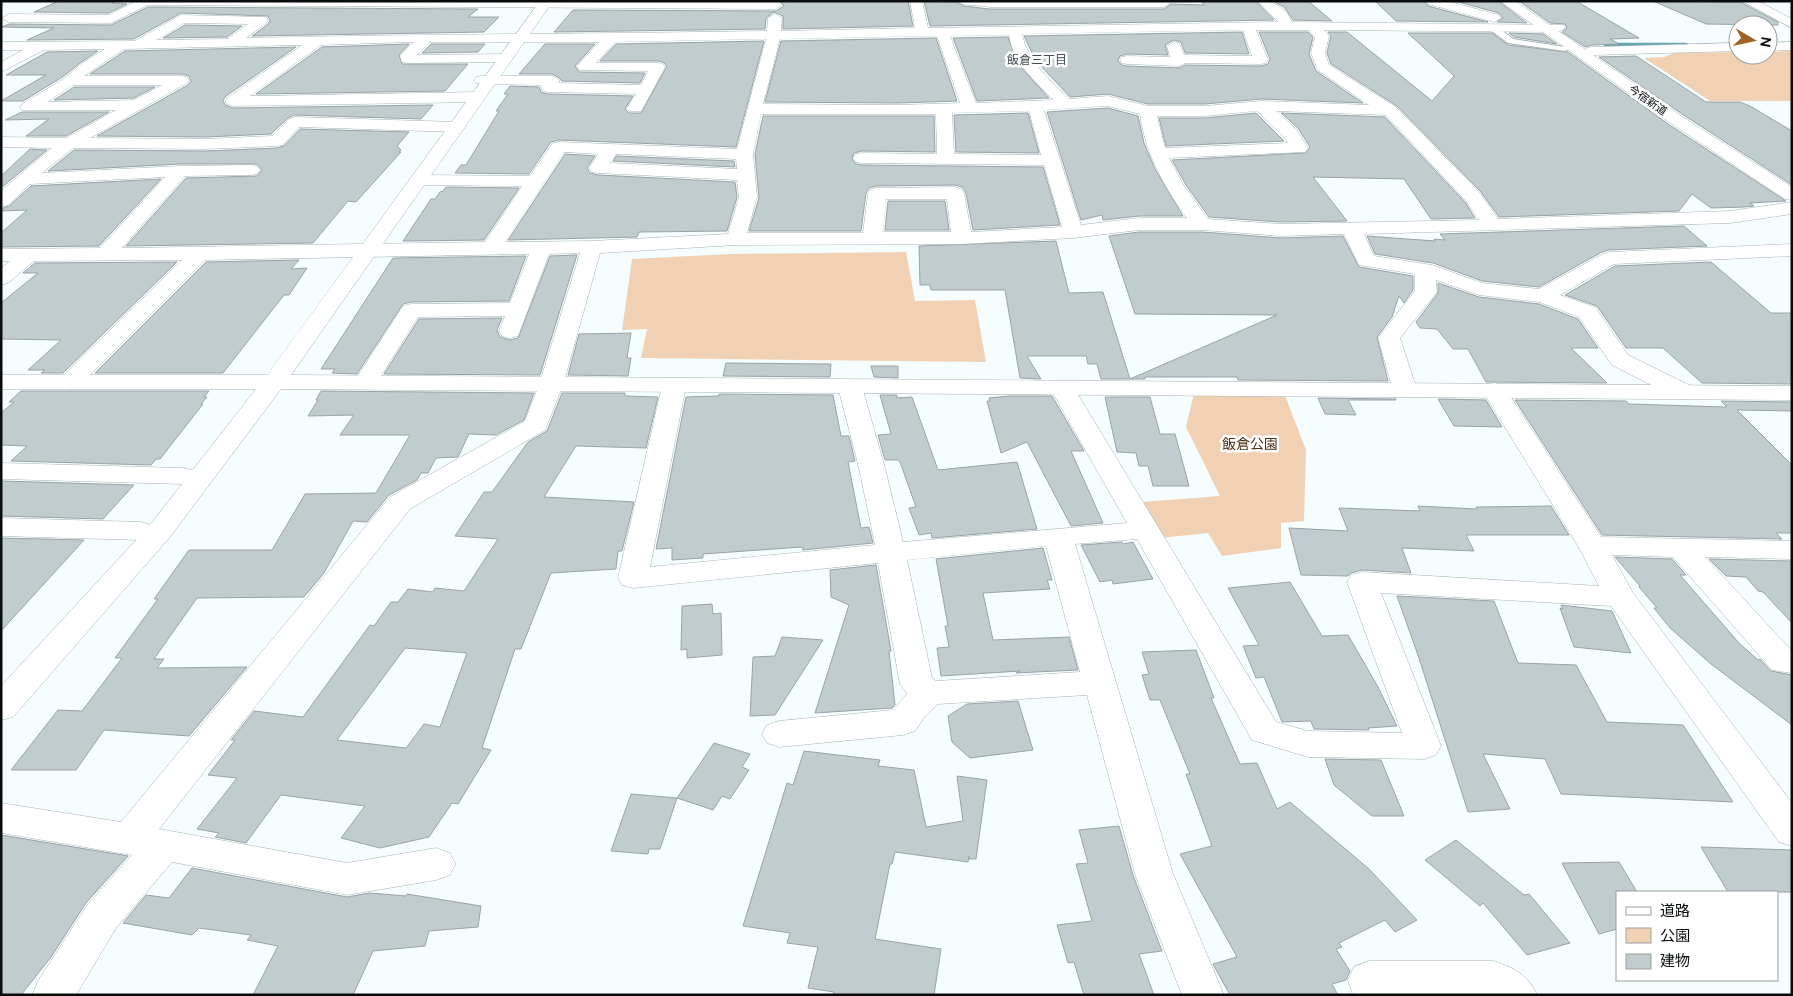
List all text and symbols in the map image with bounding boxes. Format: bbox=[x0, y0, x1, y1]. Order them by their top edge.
north arrow bbox=[1728, 15, 1778, 65]
text: N bbox=[1756, 36, 1776, 48]
district label: 飯倉三丁目 bbox=[1007, 52, 1067, 68]
street label: 今宿新道 bbox=[1626, 82, 1670, 118]
park label: 飯倉公園 bbox=[1222, 435, 1278, 453]
legend bbox=[1616, 891, 1778, 981]
text: 道路 bbox=[1660, 901, 1690, 921]
text: 公園 bbox=[1660, 926, 1690, 946]
text: 建物 bbox=[1660, 951, 1690, 971]

